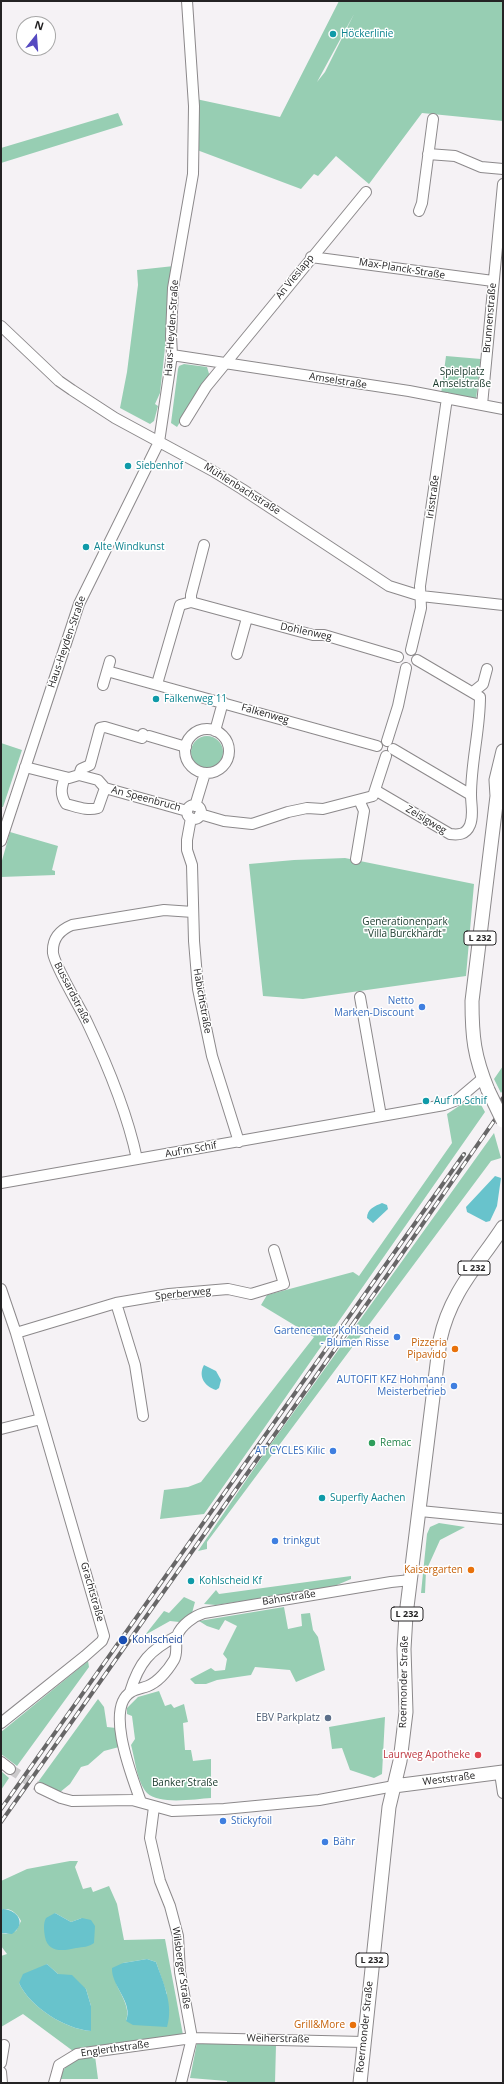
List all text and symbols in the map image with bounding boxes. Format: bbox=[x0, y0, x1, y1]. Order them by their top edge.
north arrow bbox=[16, 16, 56, 56]
text: N bbox=[33, 17, 46, 33]
place label: Höckerlinie bbox=[341, 28, 393, 40]
marker: Höckerlinie bbox=[328, 29, 338, 39]
street label: An Vieslapp bbox=[273, 252, 317, 302]
street label: Max-Planck-Straße bbox=[358, 256, 446, 282]
street label: Haus-Heyden-Straße bbox=[163, 279, 181, 377]
street label: Brunnenstraße bbox=[481, 282, 499, 354]
park label: Spielplatz Amselstraße bbox=[433, 366, 491, 390]
street label: Amselstraße bbox=[308, 371, 368, 391]
place label: Siebenhof bbox=[136, 460, 183, 472]
marker: Siebenhof bbox=[123, 461, 133, 471]
street label: Mühlenbachstraße bbox=[202, 461, 282, 517]
street label: Irisstraße bbox=[424, 474, 442, 520]
place label: Alte Windkunst bbox=[94, 541, 164, 553]
marker: Alte Windkunst bbox=[81, 542, 91, 552]
street label: Haus-Heyden-Straße bbox=[46, 594, 88, 690]
street label: Dohlenweg bbox=[279, 621, 333, 643]
place label: Falkenweg 11 bbox=[164, 693, 227, 705]
marker: Falkenweg 11 bbox=[151, 694, 161, 704]
street label: Falkenweg bbox=[240, 701, 290, 727]
street label: An Speenbruch bbox=[110, 784, 182, 814]
street label: Zeisigweg bbox=[403, 803, 449, 837]
park label: Generationenpark "Villa Burckhardt" bbox=[362, 916, 448, 940]
road number: L 232 bbox=[464, 931, 496, 945]
street label: Bussardstraße bbox=[51, 960, 93, 1026]
street label: Habichtstraße bbox=[190, 968, 214, 1034]
place label: Netto Marken-Discount bbox=[334, 995, 414, 1018]
marker: Netto Marken-Discount bbox=[417, 1002, 427, 1012]
place label: Auf´m Schif bbox=[434, 1095, 487, 1107]
marker: Auf´m Schif bbox=[421, 1096, 431, 1106]
street label: Auf'm Schif bbox=[164, 1140, 218, 1160]
road number: L 232 bbox=[458, 1261, 490, 1275]
street label: Sperberweg bbox=[155, 1285, 211, 1303]
place label: Gartencenter Kohlscheid - Blumen Risse bbox=[274, 1325, 389, 1348]
marker: Gartencenter Kohlscheid - Blumen Risse bbox=[392, 1332, 402, 1342]
place label: Pizzeria Pipavido bbox=[407, 1337, 447, 1360]
marker: Pizzeria Pipavido bbox=[450, 1344, 460, 1354]
place label: AUTOFIT KFZ Hohmann Meisterbetrieb bbox=[337, 1374, 446, 1398]
marker: AUTOFIT KFZ Hohmann Meisterbetrieb bbox=[449, 1381, 459, 1391]
place label: Remac bbox=[380, 1437, 411, 1449]
marker: Remac bbox=[367, 1438, 377, 1448]
place label: AT CYCLES Kilic bbox=[255, 1445, 325, 1457]
marker: AT CYCLES Kilic bbox=[328, 1446, 338, 1456]
place label: Superfly Aachen bbox=[330, 1492, 405, 1504]
marker: Superfly Aachen bbox=[317, 1493, 327, 1503]
place label: trinkgut bbox=[283, 1535, 320, 1547]
marker: trinkgut bbox=[270, 1536, 280, 1546]
street label: Grachtstraße bbox=[78, 1561, 106, 1623]
place label: Kaisergarten bbox=[404, 1564, 463, 1576]
marker: Kaisergarten bbox=[466, 1565, 476, 1575]
place label: Kohlscheid Kf bbox=[199, 1575, 262, 1587]
marker: Kohlscheid Kf bbox=[186, 1576, 196, 1586]
street label: Bahnstraße bbox=[261, 1588, 317, 1608]
road number: L 232 bbox=[391, 1607, 423, 1621]
marker: Kohlscheid bbox=[117, 1634, 129, 1646]
place label: Kohlscheid bbox=[132, 1634, 183, 1646]
street label: Roermonder Straße bbox=[397, 1636, 411, 1728]
place label: EBV Parkplatz bbox=[256, 1712, 320, 1724]
marker: EBV Parkplatz bbox=[323, 1713, 333, 1723]
place label: Laurweg Apotheke bbox=[383, 1749, 470, 1761]
marker: Laurweg Apotheke bbox=[473, 1750, 483, 1760]
street label: Weststraße bbox=[422, 1770, 476, 1788]
park label: Banker Straße bbox=[152, 1777, 218, 1789]
place label: Stickyfoil bbox=[231, 1815, 272, 1827]
marker: Stickyfoil bbox=[218, 1816, 228, 1826]
place label: Bähr bbox=[333, 1836, 355, 1848]
marker: Bähr bbox=[320, 1837, 330, 1847]
street label: Wilsberger Straße bbox=[169, 1926, 193, 2010]
road number: L 232 bbox=[356, 1953, 388, 1967]
street label: Roermonder Straße bbox=[354, 1981, 376, 2073]
place label: Grill&More bbox=[294, 2019, 345, 2031]
marker: Grill&More bbox=[348, 2020, 358, 2030]
street label: Weiherstraße bbox=[246, 2032, 310, 2046]
street label: Englerthstraße bbox=[80, 2038, 150, 2060]

